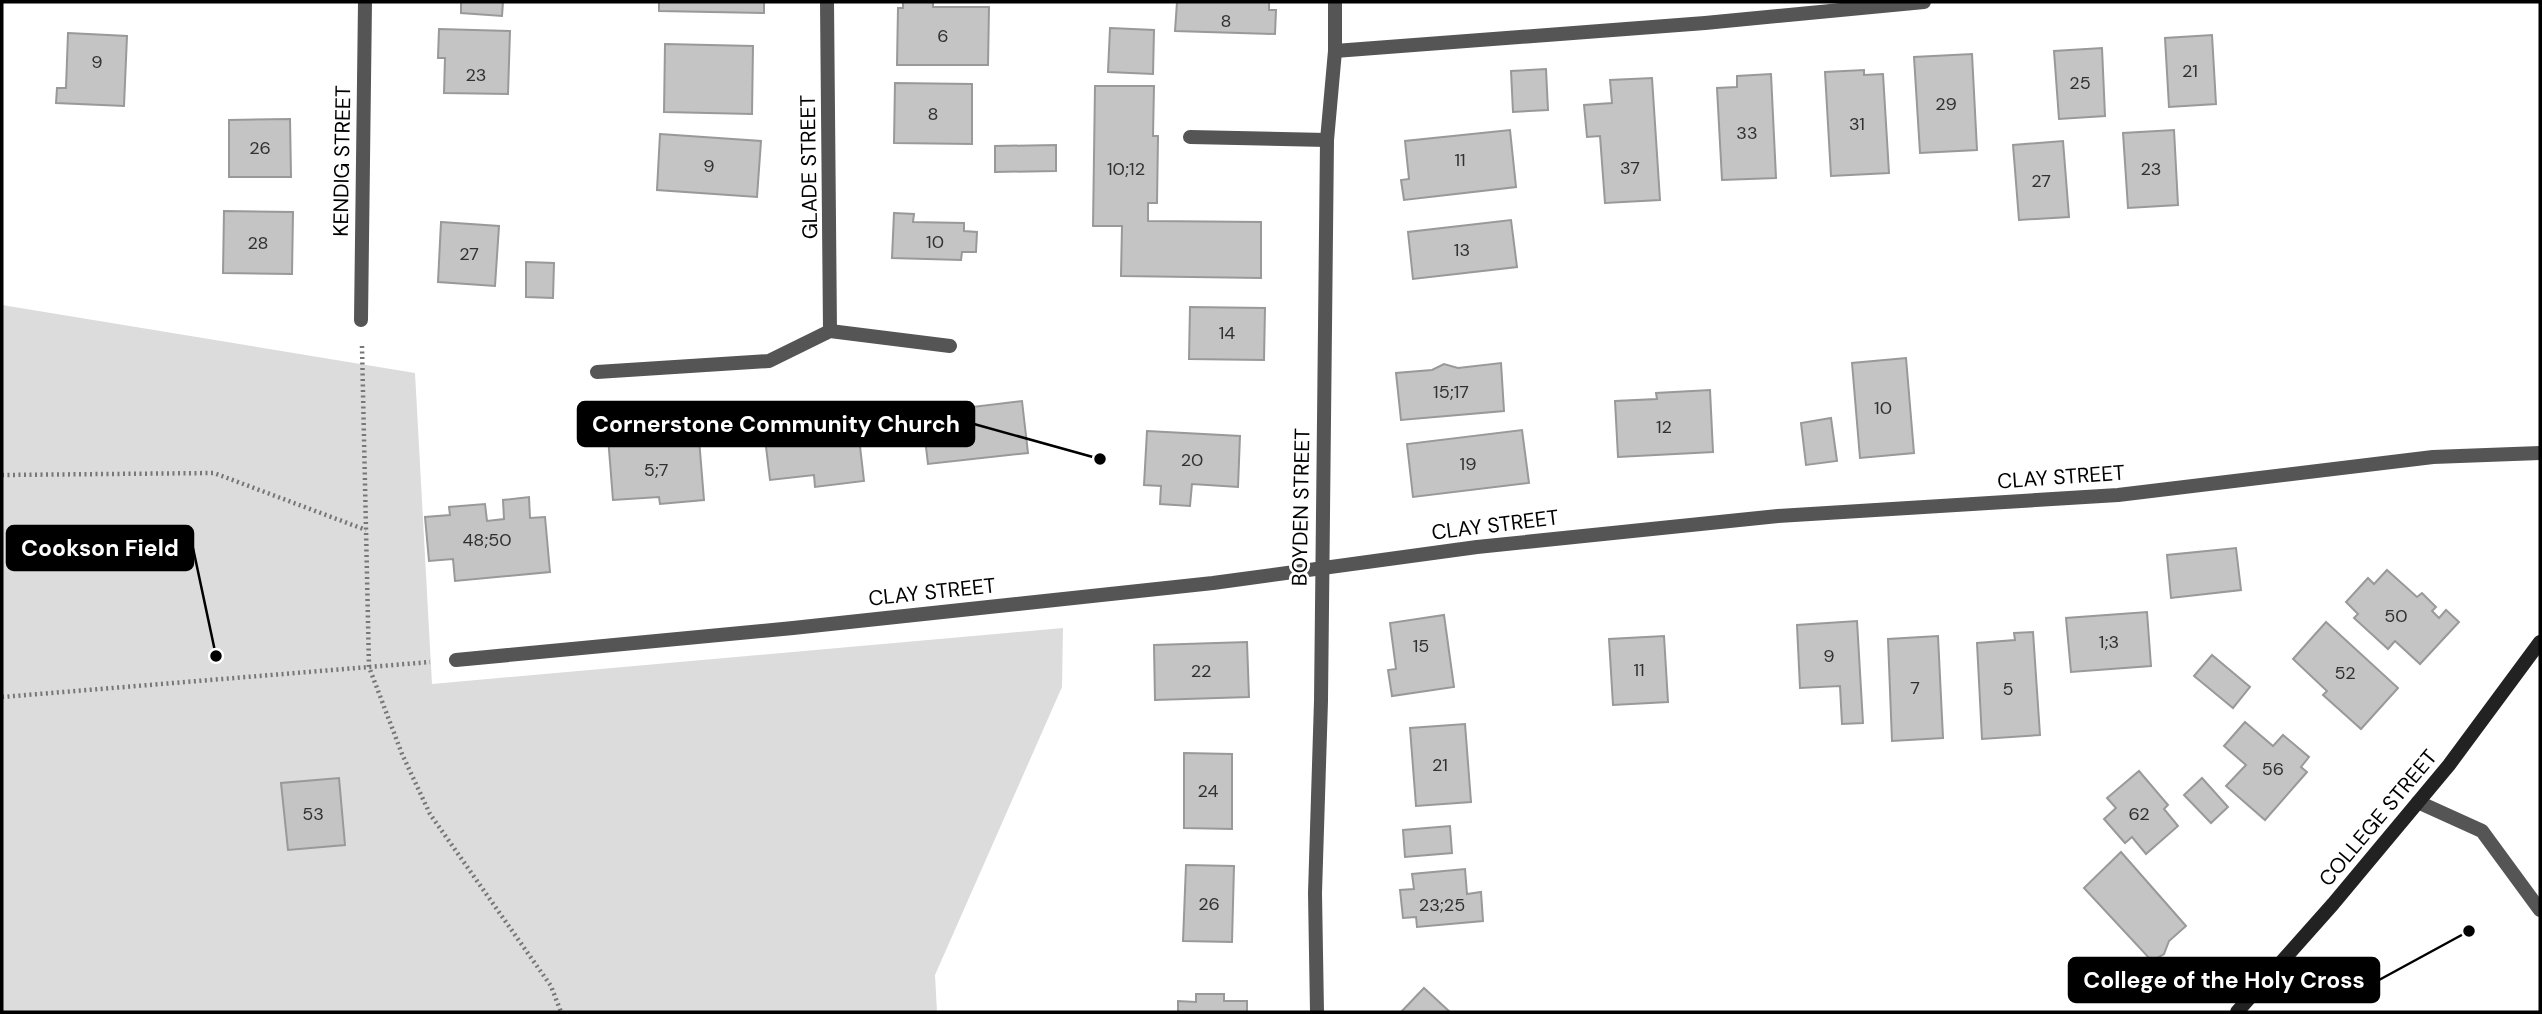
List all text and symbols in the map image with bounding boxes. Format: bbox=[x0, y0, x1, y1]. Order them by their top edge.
house number: 8 bbox=[1221, 9, 1231, 33]
house number: 6 bbox=[937, 24, 949, 48]
house number: 9 bbox=[91, 50, 103, 74]
house number: 21 bbox=[2182, 59, 2198, 83]
house number: 23 bbox=[465, 63, 487, 87]
house number: 25 bbox=[2069, 71, 2091, 95]
street label: KENDIG STREET bbox=[327, 85, 357, 237]
house number: 29 bbox=[1935, 92, 1957, 116]
street label: GLADE STREET bbox=[794, 94, 824, 239]
house number: 8 bbox=[928, 102, 938, 126]
house number: 31 bbox=[1849, 112, 1865, 136]
house number: 33 bbox=[1736, 121, 1758, 145]
house number: 26 bbox=[249, 136, 271, 160]
house number: 11 bbox=[1454, 148, 1466, 172]
house number: 9 bbox=[703, 154, 715, 178]
house number: 37 bbox=[1620, 156, 1640, 180]
house number: 10;12 bbox=[1107, 157, 1145, 181]
house number: 23 bbox=[2140, 157, 2162, 181]
house number: 27 bbox=[2031, 169, 2051, 193]
house number: 10 bbox=[926, 230, 944, 254]
house number: 28 bbox=[247, 231, 269, 255]
house number: 13 bbox=[1454, 238, 1470, 262]
house number: 27 bbox=[459, 242, 479, 266]
house number: 14 bbox=[1219, 321, 1235, 345]
house number: 15;17 bbox=[1433, 380, 1469, 404]
house number: 10 bbox=[1874, 396, 1892, 420]
callout: Cornerstone Community Church bbox=[578, 402, 974, 446]
text: Cornerstone Community Church bbox=[592, 409, 960, 439]
house number: 12 bbox=[1656, 415, 1672, 439]
street label: BOYDEN STREET bbox=[1286, 428, 1316, 586]
house number: 20 bbox=[1181, 448, 1203, 472]
house number: 19 bbox=[1460, 452, 1476, 476]
house number: 5;7 bbox=[644, 458, 668, 482]
street label: CLAY STREET bbox=[1996, 459, 2126, 495]
street label: CLAY STREET bbox=[1430, 503, 1560, 547]
callout: Cookson Field bbox=[7, 526, 193, 570]
house number: 48;50 bbox=[462, 528, 512, 552]
text: Cookson Field bbox=[21, 533, 179, 563]
street label: CLAY STREET bbox=[867, 571, 997, 613]
house number: 50 bbox=[2384, 604, 2408, 628]
house number: 1;3 bbox=[2099, 630, 2119, 654]
house number: 15 bbox=[1413, 634, 1429, 658]
house number: 9 bbox=[1823, 644, 1835, 668]
house number: 11 bbox=[1633, 658, 1645, 682]
house number: 22 bbox=[1191, 659, 1211, 683]
house number: 52 bbox=[2334, 661, 2356, 685]
house number: 7 bbox=[1910, 676, 1920, 700]
house number: 5 bbox=[2003, 677, 2013, 701]
street label: COLLEGE STREET bbox=[2313, 744, 2444, 892]
house number: 21 bbox=[1432, 753, 1448, 777]
house number: 56 bbox=[2262, 757, 2284, 781]
house number: 24 bbox=[1198, 779, 1219, 803]
house number: 53 bbox=[302, 802, 324, 826]
house number: 62 bbox=[2128, 802, 2150, 826]
house number: 26 bbox=[1198, 892, 1220, 916]
house number: 23;25 bbox=[1419, 893, 1465, 917]
callout: College of the Holy Cross bbox=[2069, 958, 2379, 1002]
text: College of the Holy Cross bbox=[2083, 965, 2365, 995]

